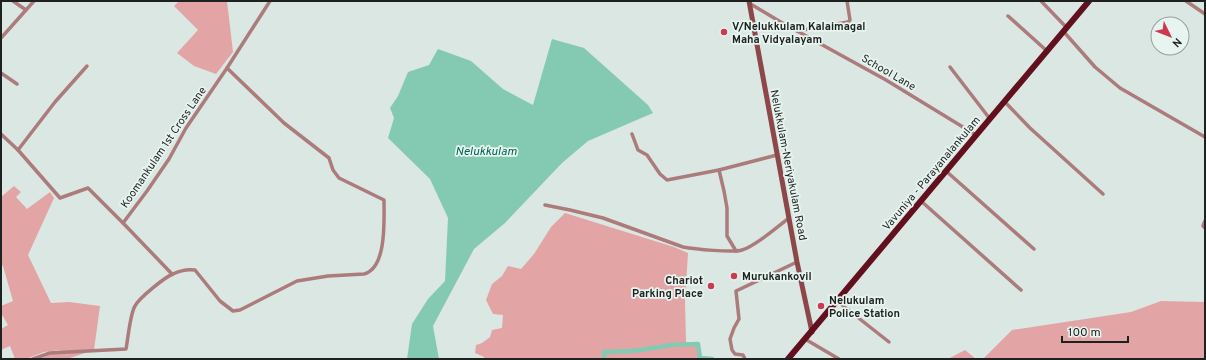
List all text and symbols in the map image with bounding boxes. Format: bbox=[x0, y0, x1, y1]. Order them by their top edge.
north arrow bbox=[1150, 16, 1190, 56]
place label: V/Nelukkulam Kalaimagal Maha Vidyalayam bbox=[732, 20, 866, 47]
marker: V/Nelukkulam Kalaimagal Maha Vidyalayam bbox=[719, 27, 729, 37]
text: N bbox=[1169, 34, 1184, 50]
street label: School Lane bbox=[859, 52, 918, 94]
street label: Koomankulam 1st Cross Lane bbox=[118, 84, 210, 211]
street label: Nelukkulam-Neriyakulam Road bbox=[767, 89, 810, 242]
street label: Vavuniya - Parayanalankulam bbox=[880, 114, 984, 234]
water label: Nelukkulam bbox=[455, 144, 517, 160]
place label: Murukankovil bbox=[742, 270, 812, 284]
marker: Murukankovil bbox=[729, 271, 739, 281]
place label: Chariot Parking Place bbox=[632, 274, 703, 301]
marker: Chariot Parking Place bbox=[706, 281, 716, 291]
place label: Nelukulam Police Station bbox=[829, 294, 900, 321]
marker: Nelukulam Police Station bbox=[816, 301, 826, 311]
scale bar bbox=[1062, 318, 1128, 344]
text: 100 m bbox=[1068, 325, 1101, 341]

